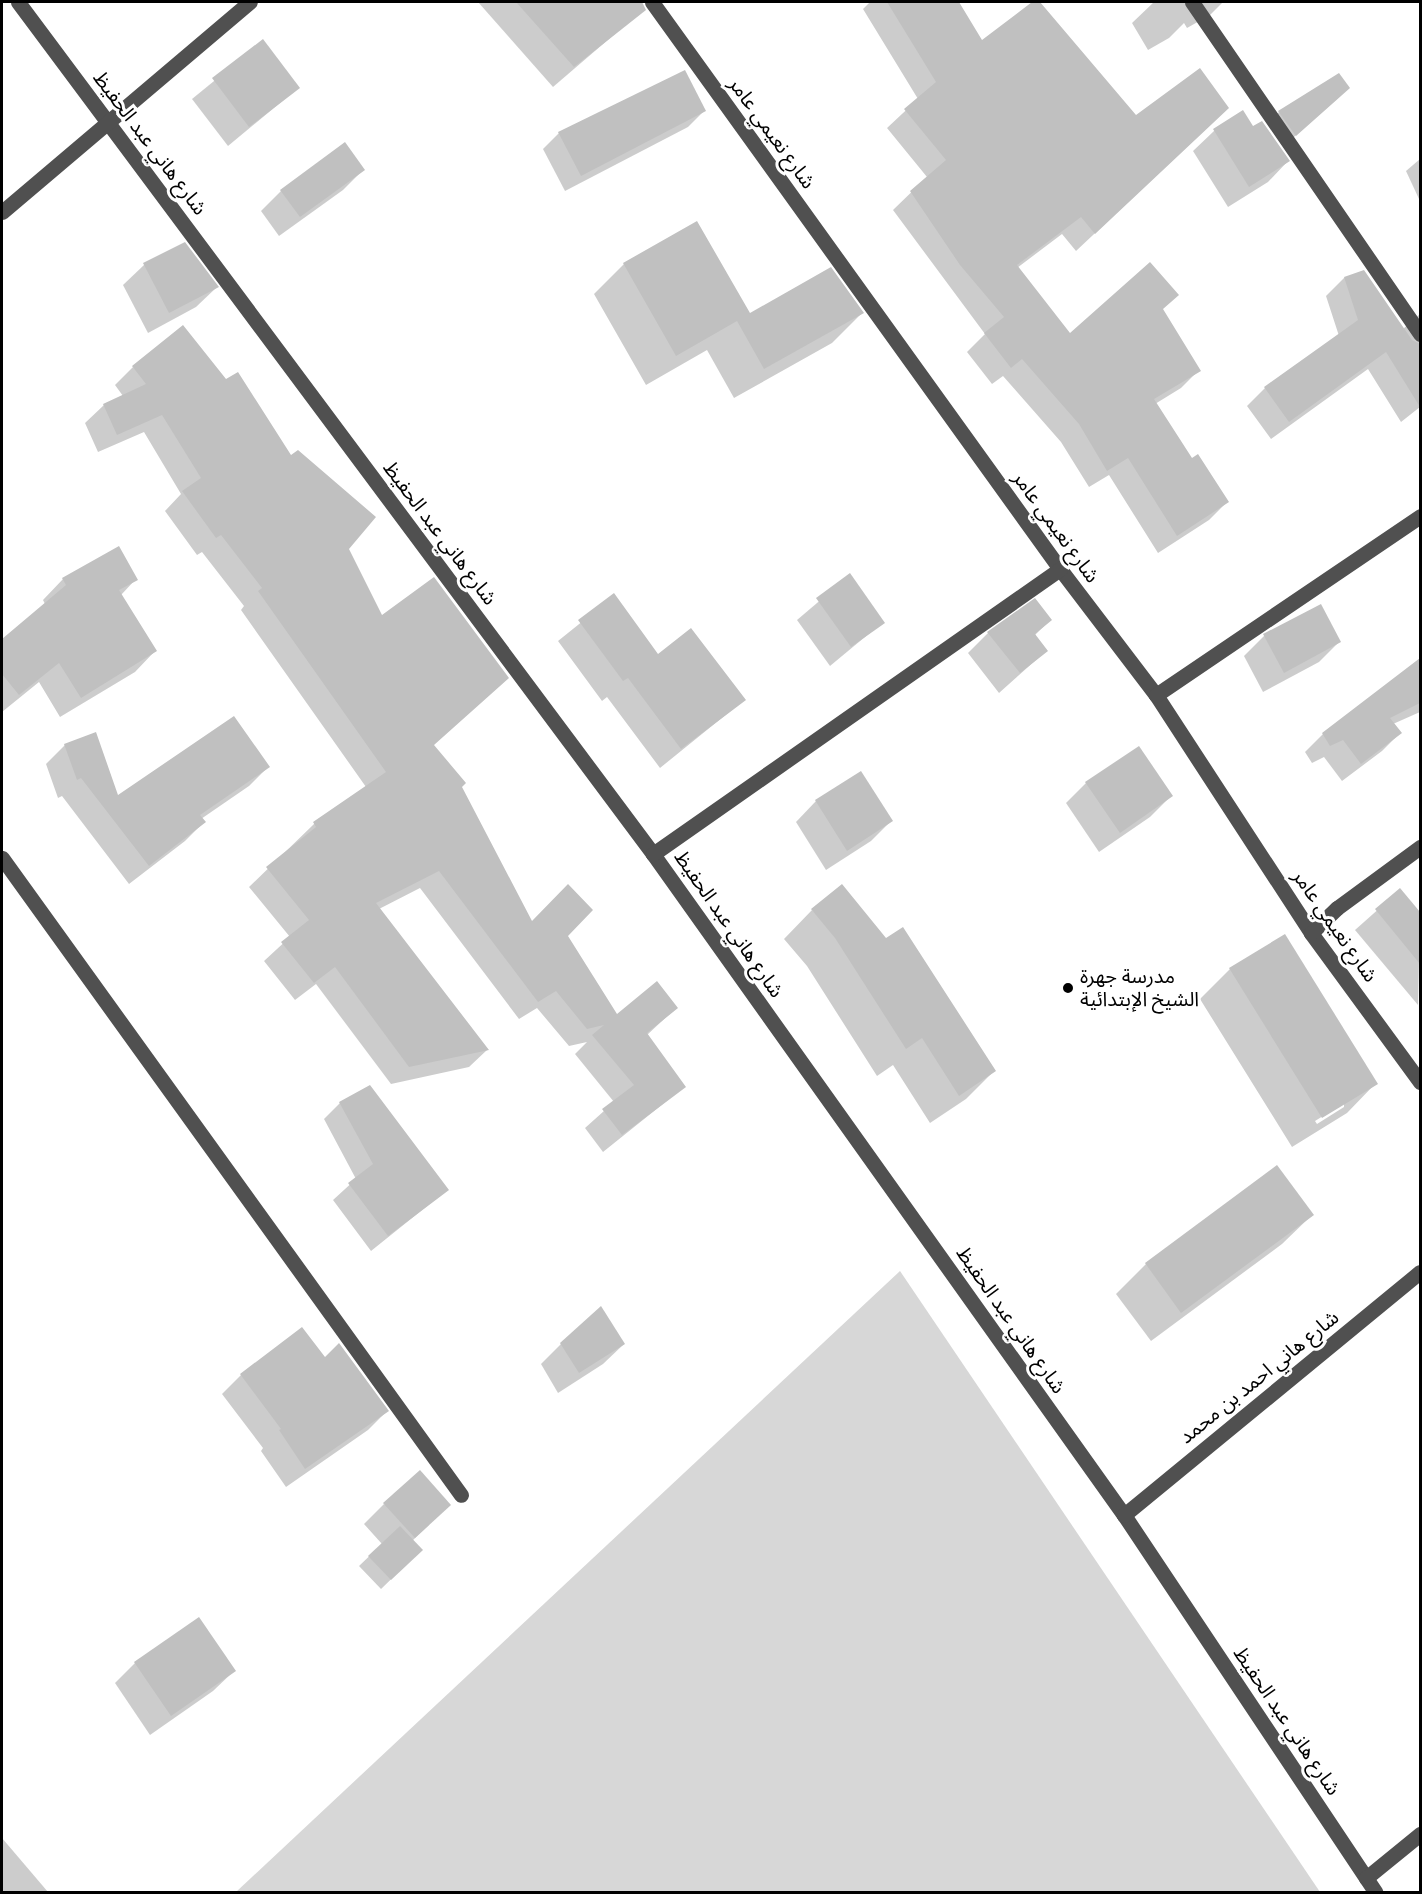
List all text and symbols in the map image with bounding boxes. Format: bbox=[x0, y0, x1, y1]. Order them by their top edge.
street label: شارع هاني عبد الحفيظ bbox=[88, 66, 212, 220]
street label: شارع نعيمي عامر bbox=[724, 73, 820, 193]
street label: شارع هاني عبد الحفيظ bbox=[378, 456, 502, 610]
street label: شارع نعيمي عامر bbox=[1008, 467, 1104, 587]
street label: شارع هاني عبد الحفيظ bbox=[669, 846, 789, 1002]
street label: شارع نعيمي عامر bbox=[1287, 865, 1383, 987]
place label: مدرسة جهرة الشيخ الإبتدائية bbox=[1080, 964, 1199, 1011]
marker: مدرسة جهرة الشيخ الإبتدائية bbox=[1061, 981, 1075, 995]
street label: شارع هاني عبد الحفيظ bbox=[951, 1242, 1071, 1398]
street label: شارع هاني احمد بن محمد bbox=[1174, 1305, 1344, 1449]
street label: شارع هاني عبد الحفيظ bbox=[1228, 1642, 1346, 1800]

